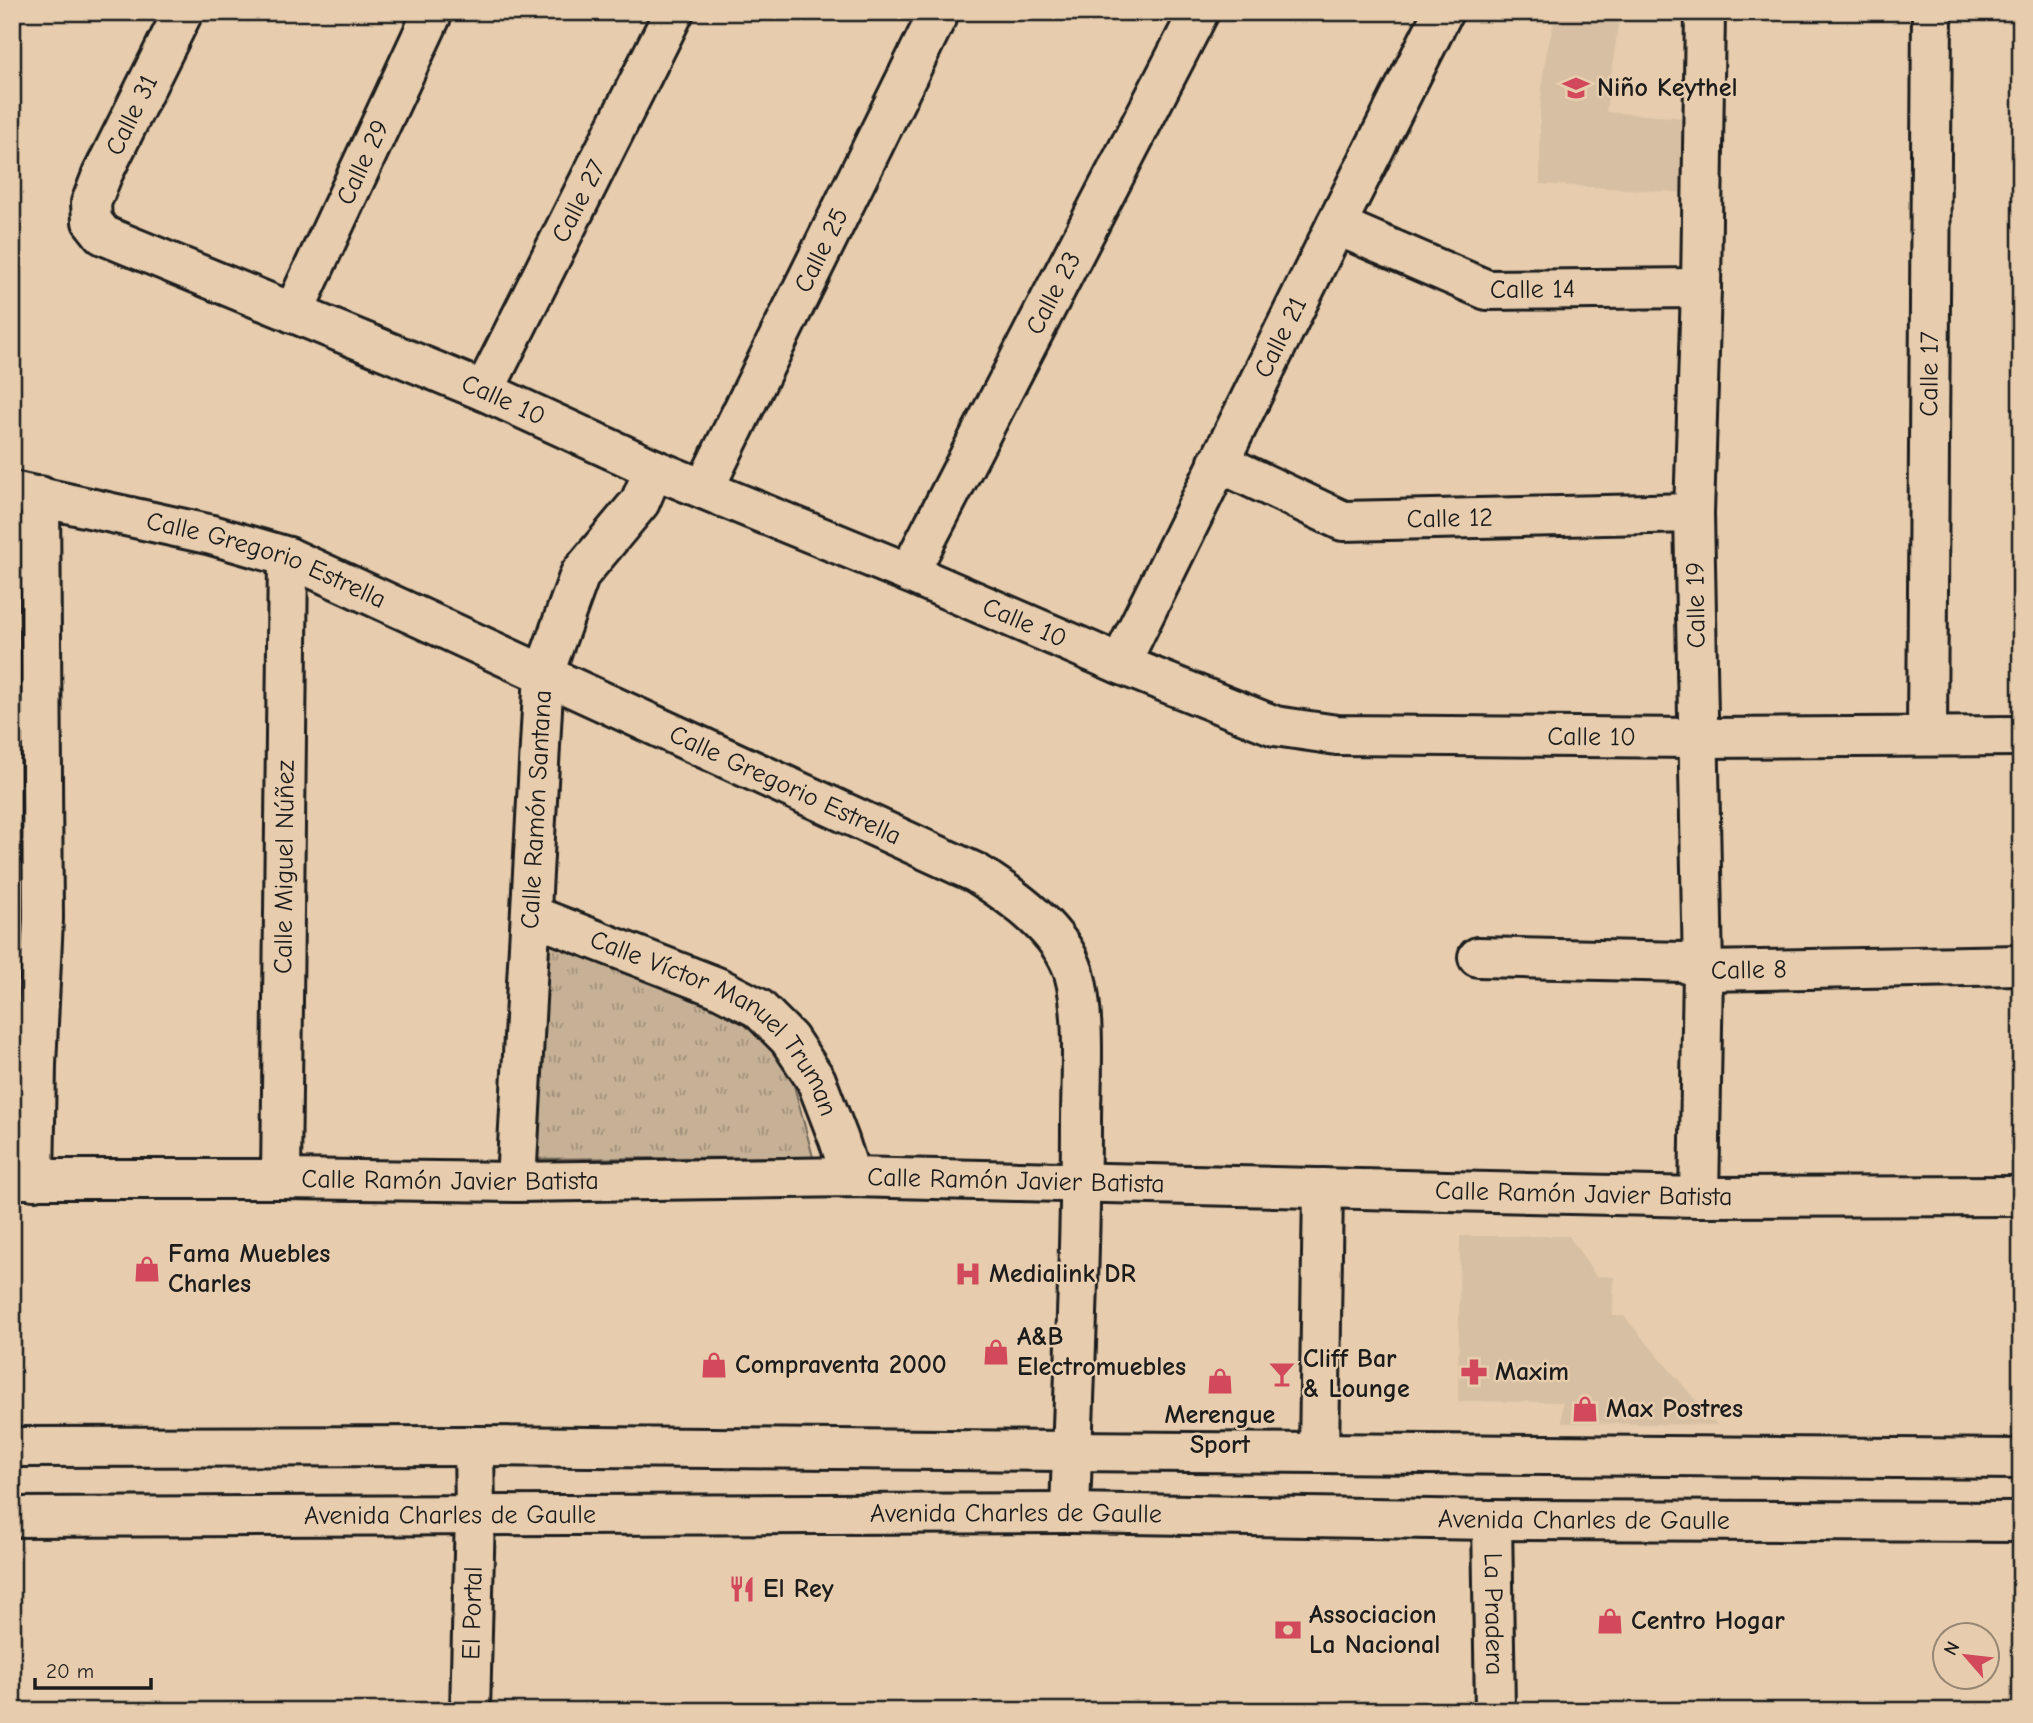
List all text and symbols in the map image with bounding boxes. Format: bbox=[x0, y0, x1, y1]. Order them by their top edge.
street label: Calle 31 bbox=[100, 70, 164, 160]
school or university icon: Niño Keythel bbox=[1561, 73, 1591, 103]
place label: Niño Keythel bbox=[1597, 73, 1738, 103]
street label: Calle 29 bbox=[330, 115, 396, 210]
street label: Calle 27 bbox=[546, 155, 612, 248]
street label: Calle 25 bbox=[788, 203, 855, 297]
street label: Calle 23 bbox=[1020, 247, 1087, 340]
street label: Calle 14 bbox=[1490, 274, 1575, 305]
street label: Calle 21 bbox=[1248, 292, 1313, 383]
street label: Calle 17 bbox=[1914, 331, 1945, 417]
street label: Calle 10 bbox=[457, 368, 550, 432]
street label: Calle 12 bbox=[1406, 503, 1493, 535]
street label: Calle Gregorio Estrella bbox=[144, 506, 391, 615]
street label: Calle 19 bbox=[1680, 561, 1712, 649]
street label: Calle 10 bbox=[978, 592, 1071, 654]
street label: Calle Ramón Santana bbox=[515, 689, 558, 930]
street label: Calle Gregorio Estrella bbox=[664, 719, 906, 852]
street label: Calle 10 bbox=[1547, 722, 1636, 752]
street label: Calle Miguel Núñez bbox=[268, 760, 301, 974]
street label: Calle Víctor Manuel Truman bbox=[586, 924, 843, 1120]
street label: Calle 8 bbox=[1711, 954, 1787, 986]
street label: Calle Ramón Javier Batista bbox=[867, 1162, 1165, 1199]
street label: Calle Ramón Javier Batista bbox=[301, 1164, 599, 1197]
street label: Calle Ramón Javier Batista bbox=[1435, 1176, 1732, 1212]
place label: Fama Muebles Charles bbox=[168, 1239, 330, 1299]
shop icon: Fama Muebles Charles bbox=[132, 1254, 162, 1284]
hospital icon: Medialink DR bbox=[953, 1259, 983, 1289]
place label: Medialink DR bbox=[989, 1259, 1136, 1289]
place label: A&B Electromuebles bbox=[1017, 1322, 1186, 1382]
shop icon: A&B Electromuebles bbox=[981, 1337, 1011, 1367]
place label: Cliff Bar & Lounge bbox=[1303, 1344, 1410, 1404]
shop icon: Compraventa 2000 bbox=[699, 1350, 729, 1380]
place label: Compraventa 2000 bbox=[735, 1350, 947, 1380]
pharmacy icon: Maxim bbox=[1459, 1357, 1489, 1387]
place label: Maxim bbox=[1495, 1357, 1569, 1387]
bar icon: Cliff Bar & Lounge bbox=[1267, 1359, 1297, 1389]
shop icon: Merengue Sport bbox=[1205, 1366, 1235, 1396]
shop icon: Max Postres bbox=[1570, 1394, 1600, 1424]
place label: Max Postres bbox=[1606, 1394, 1743, 1424]
place label: Merengue Sport bbox=[1165, 1400, 1276, 1460]
street label: Avenida Charles de Gaulle bbox=[870, 1498, 1162, 1530]
street label: Avenida Charles de Gaulle bbox=[304, 1500, 596, 1531]
street label: Avenida Charles de Gaulle bbox=[1438, 1504, 1730, 1536]
street label: La Pradera bbox=[1478, 1552, 1509, 1675]
street label: El Portal bbox=[456, 1566, 489, 1660]
restaurant icon: El Rey bbox=[727, 1574, 757, 1604]
place label: El Rey bbox=[763, 1574, 834, 1604]
place label: Associacion La Nacional bbox=[1309, 1600, 1440, 1660]
shop icon: Centro Hogar bbox=[1595, 1606, 1625, 1636]
place label: Centro Hogar bbox=[1631, 1606, 1785, 1636]
bank icon: Associacion La Nacional bbox=[1273, 1615, 1303, 1645]
north arrow bbox=[1932, 1622, 2002, 1692]
text: N bbox=[1939, 1638, 1964, 1659]
scale bar bbox=[35, 1646, 150, 1690]
text: 20 m bbox=[46, 1659, 94, 1683]

